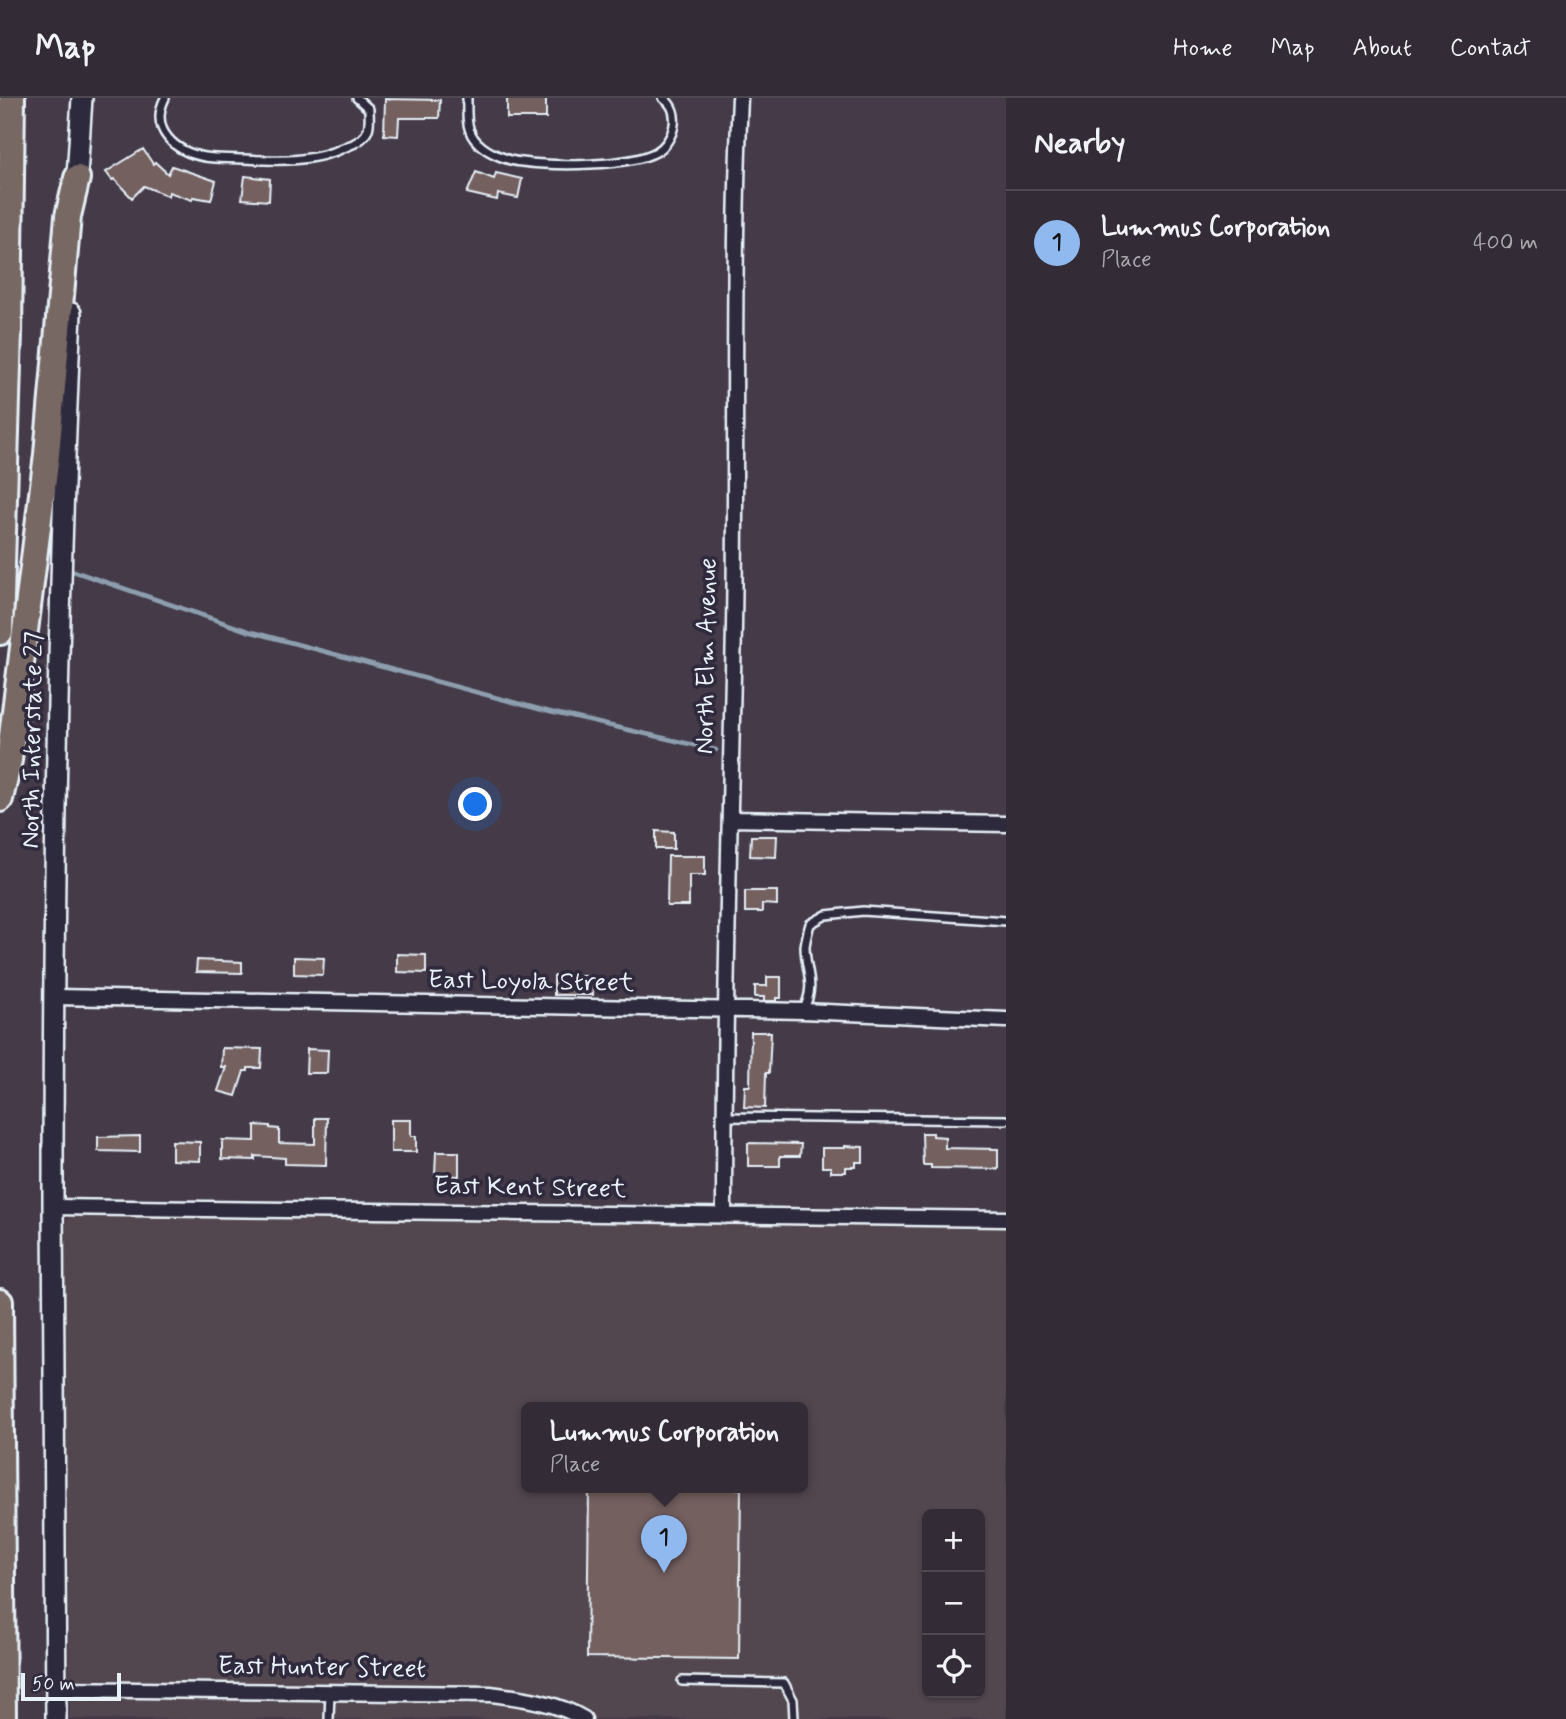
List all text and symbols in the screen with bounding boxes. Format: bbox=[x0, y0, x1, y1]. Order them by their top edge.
text: Map bbox=[35, 26, 95, 70]
text: Home bbox=[1173, 33, 1233, 64]
text: Map bbox=[1271, 33, 1315, 64]
text: About bbox=[1353, 33, 1412, 64]
text: Contact bbox=[1450, 33, 1531, 64]
text: Nearby bbox=[1034, 124, 1125, 163]
text: Lummus Corporation bbox=[1101, 211, 1330, 245]
text: 1 bbox=[1052, 228, 1062, 258]
text: 400 m bbox=[1473, 228, 1538, 258]
text: Place bbox=[1101, 245, 1152, 275]
street label: North Elm Avenue bbox=[688, 557, 726, 755]
street label: North Interstate 27 bbox=[14, 631, 52, 849]
your location bbox=[458, 787, 492, 821]
street label: East Loyola Street bbox=[428, 963, 634, 1001]
street label: East Kent Street bbox=[434, 1169, 626, 1207]
popup bbox=[521, 1402, 808, 1493]
text: Lummus Corporation bbox=[550, 1416, 779, 1450]
text: Place bbox=[550, 1450, 600, 1480]
map controls bbox=[922, 1509, 985, 1698]
button: + bbox=[922, 1509, 985, 1572]
pin: 1 bbox=[641, 1515, 687, 1573]
button: − bbox=[922, 1572, 985, 1635]
button: locate bbox=[922, 1635, 985, 1698]
street label: East Hunter Street bbox=[217, 1649, 427, 1687]
scale bar bbox=[21, 1670, 121, 1702]
text: 50 m bbox=[32, 1672, 75, 1697]

